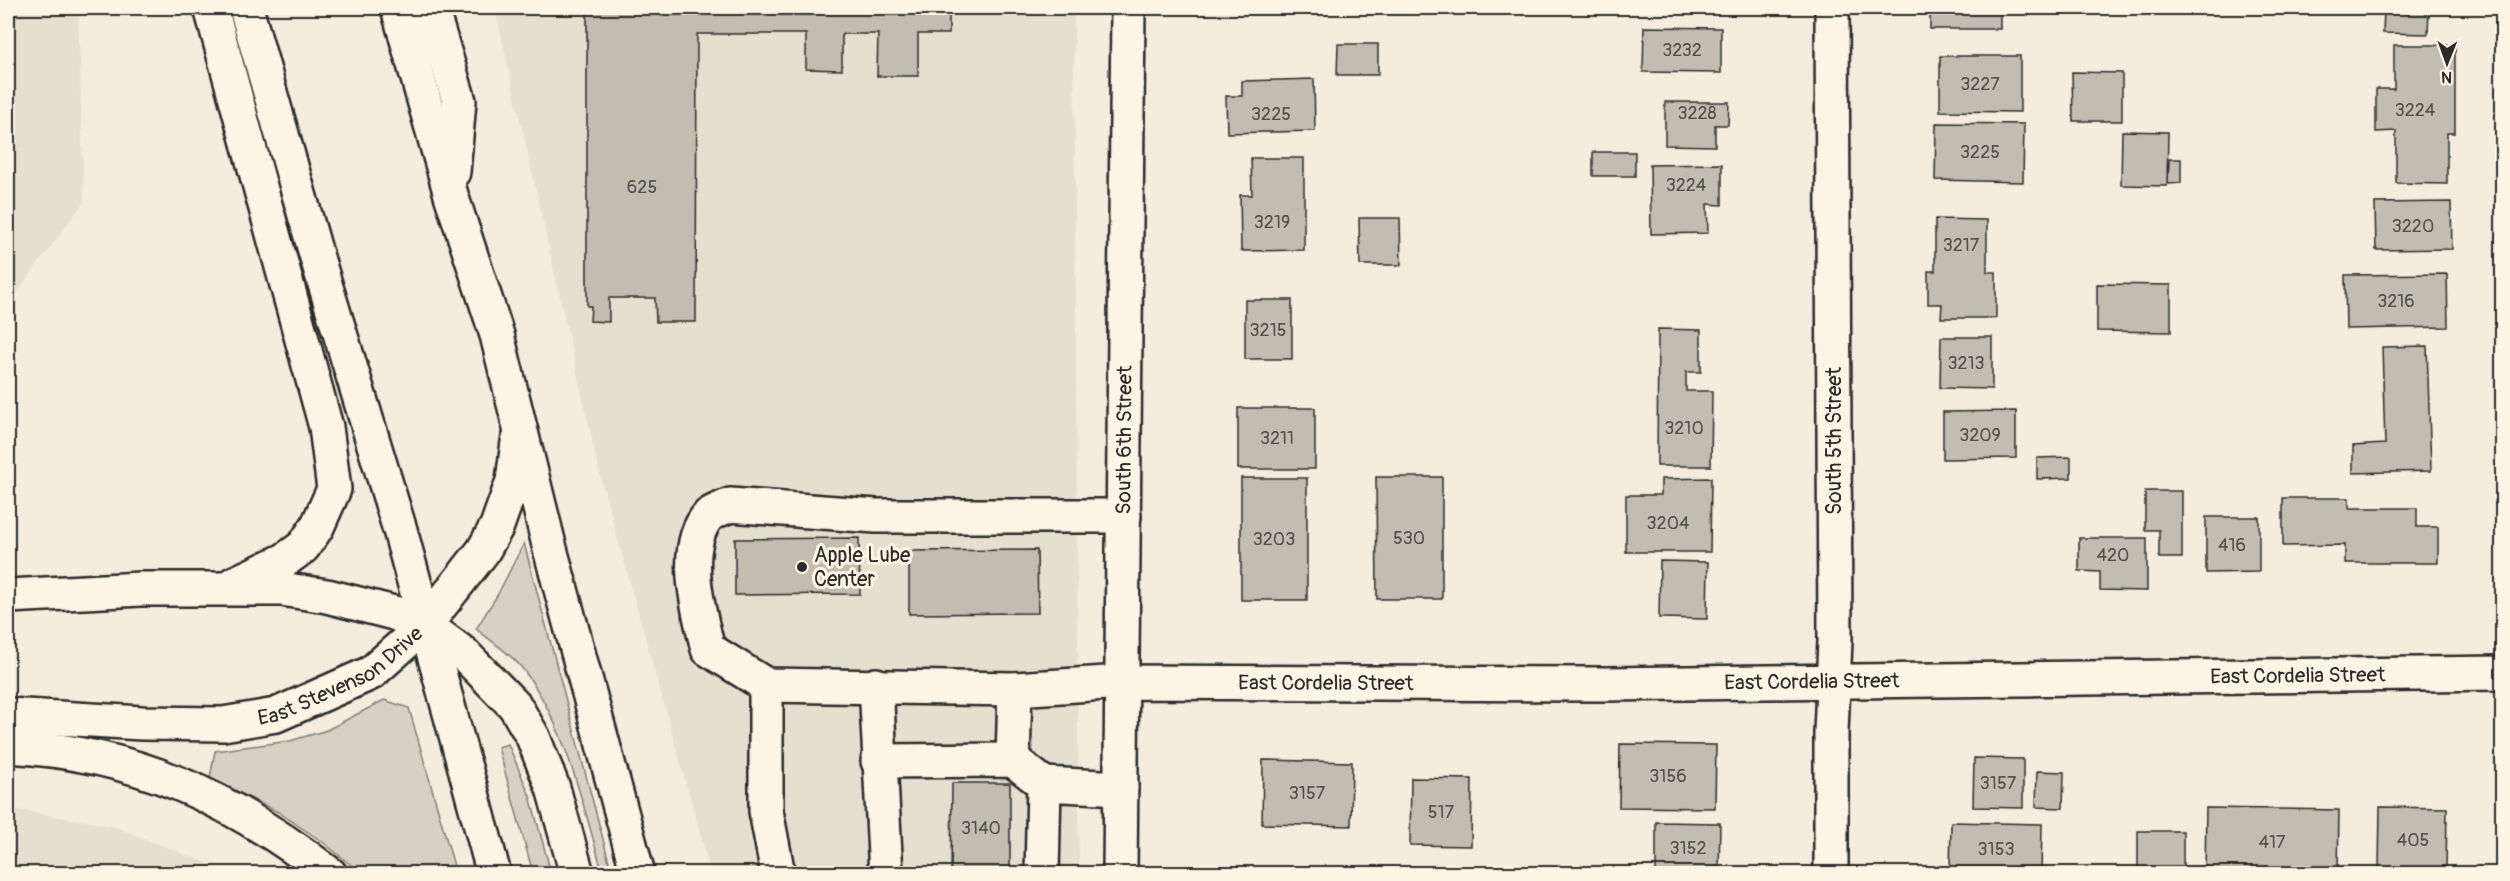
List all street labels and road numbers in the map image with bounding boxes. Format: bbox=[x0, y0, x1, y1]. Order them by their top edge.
street label: South 6th Street bbox=[1110, 365, 1138, 515]
street label: South 5th Street bbox=[1821, 366, 1848, 515]
street label: East Stevenson Drive bbox=[256, 620, 429, 731]
street label: East Cordelia Street bbox=[2210, 661, 2386, 690]
street label: East Cordelia Street bbox=[1724, 667, 1900, 696]
street label: East Cordelia Street bbox=[1238, 669, 1414, 697]

